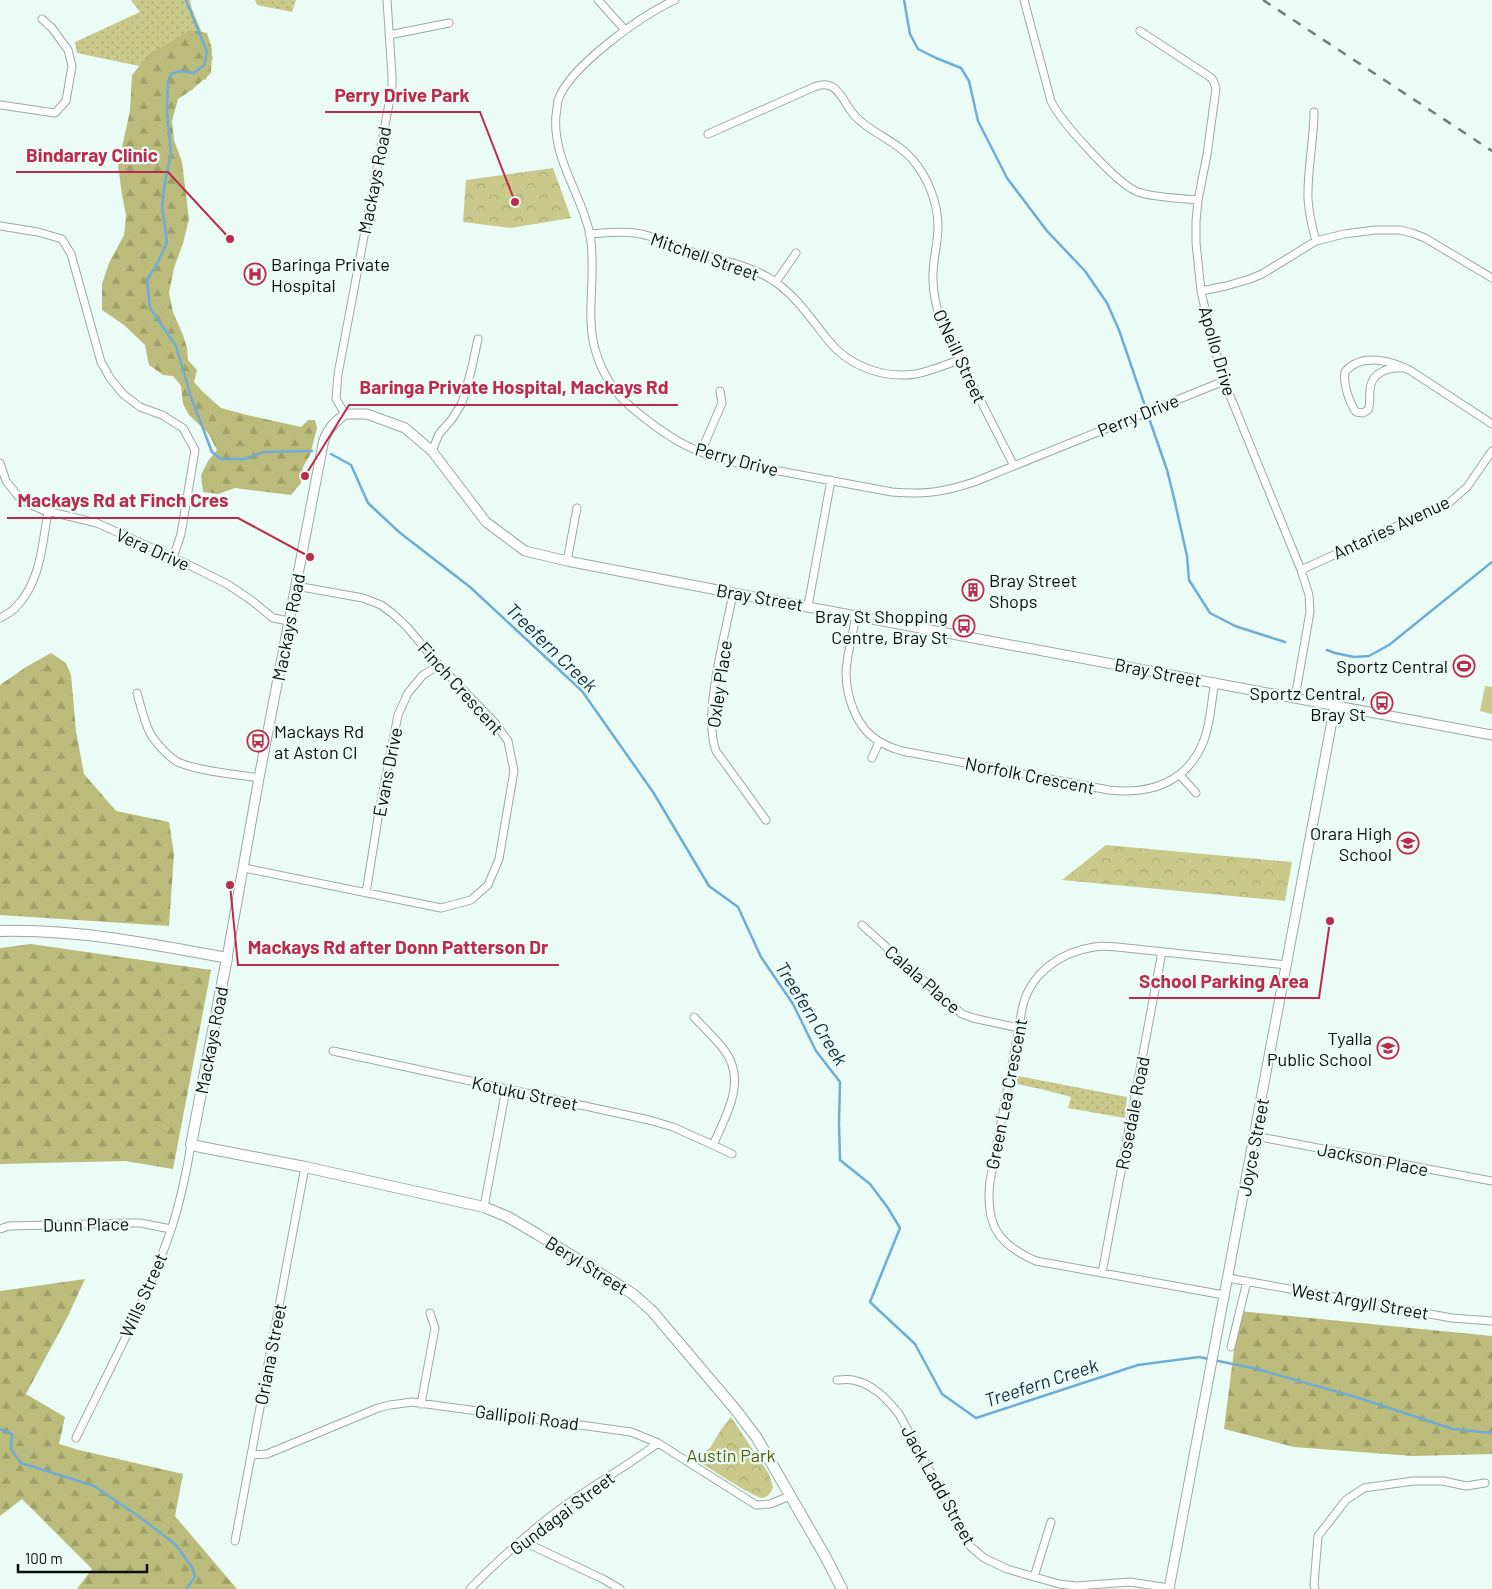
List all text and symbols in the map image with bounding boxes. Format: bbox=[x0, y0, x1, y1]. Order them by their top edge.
callout: Perry Drive Park bbox=[325, 78, 480, 112]
text: Perry Drive Park bbox=[334, 83, 470, 106]
street label: Mackays Road bbox=[353, 124, 395, 236]
callout: Bindarray Clinic bbox=[16, 138, 168, 172]
text: Bindarray Clinic bbox=[26, 143, 158, 166]
street label: Mitchell Street bbox=[648, 227, 762, 285]
place label: Baringa Private Hospital bbox=[271, 253, 390, 296]
hospital icon: Baringa Private Hospital bbox=[243, 262, 267, 286]
street label: Apollo Drive bbox=[1195, 304, 1241, 398]
street label: O'Neill Street bbox=[929, 306, 991, 406]
callout: Baringa Private Hospital, Mackays Rd bbox=[349, 371, 678, 405]
text: Baringa Private Hospital, Mackays Rd bbox=[360, 375, 668, 398]
street label: Perry Drive bbox=[1094, 389, 1182, 441]
street label: Perry Drive bbox=[693, 437, 781, 481]
callout: Mackays Rd at Finch Cres bbox=[7, 484, 238, 518]
text: Mackays Rd at Finch Cres bbox=[17, 488, 229, 511]
street label: Antaries Avenue bbox=[1329, 490, 1453, 564]
street label: Vera Drive bbox=[113, 523, 193, 575]
place label: Bray Street Shops bbox=[989, 569, 1077, 612]
street label: Mackays Road bbox=[267, 571, 309, 683]
building icon: Bray Street Shops bbox=[961, 578, 985, 602]
street label: Bray Street bbox=[715, 579, 805, 615]
water label: Treefern Creek bbox=[502, 598, 603, 697]
place label: Bray St Shopping Centre, Bray St bbox=[815, 605, 948, 648]
bus stop icon: Bray St Shopping Centre, Bray St bbox=[952, 614, 976, 638]
street label: Finch Crescent bbox=[413, 637, 509, 739]
street label: Oxley Place bbox=[702, 639, 736, 729]
street label: Bray Street bbox=[1113, 653, 1203, 691]
sports icon: Sportz Central bbox=[1452, 654, 1476, 678]
place label: Sportz Central bbox=[1336, 655, 1448, 677]
place label: Sportz Central, Bray St bbox=[1250, 682, 1366, 725]
bus stop icon: Sportz Central, Bray St bbox=[1370, 691, 1394, 715]
place label: Mackays Rd at Aston Cl bbox=[274, 720, 364, 763]
street label: Evans Drive bbox=[368, 725, 406, 819]
bus stop icon: Mackays Rd at Aston Cl bbox=[246, 729, 270, 753]
street label: Norfolk Crescent bbox=[963, 752, 1097, 798]
place label: Orara High School bbox=[1310, 822, 1392, 865]
school or university icon: Orara High School bbox=[1396, 831, 1420, 855]
callout: Mackays Rd after Donn Patterson Dr bbox=[238, 931, 559, 965]
text: Mackays Rd after Donn Patterson Dr bbox=[248, 935, 549, 958]
street label: Calala Place bbox=[881, 940, 965, 1018]
water label: Treefern Creek bbox=[771, 957, 853, 1070]
callout: School Parking Area bbox=[1129, 964, 1319, 998]
text: School Parking Area bbox=[1139, 969, 1309, 992]
street label: Mackays Road bbox=[190, 984, 232, 1096]
street label: Green Lea Crescent bbox=[981, 1017, 1031, 1171]
place label: Tyalla Public School bbox=[1267, 1027, 1372, 1070]
school or university icon: Tyalla Public School bbox=[1376, 1036, 1400, 1060]
street label: Rosedale Road bbox=[1110, 1054, 1154, 1172]
street label: Kotuku Street bbox=[470, 1071, 580, 1115]
street label: Joyce Street bbox=[1233, 1096, 1273, 1198]
street label: Jackson Place bbox=[1316, 1137, 1430, 1181]
street label: Dunn Place bbox=[43, 1212, 129, 1236]
street label: Beryl Street bbox=[542, 1231, 632, 1299]
street label: Wills Street bbox=[115, 1249, 171, 1341]
street label: West Argyll Street bbox=[1289, 1278, 1431, 1324]
street label: Oriana Street bbox=[249, 1301, 291, 1407]
water label: Treefern Creek bbox=[981, 1353, 1101, 1411]
street label: Gallipoli Road bbox=[474, 1400, 580, 1434]
street label: Jack Ladd Street bbox=[897, 1421, 981, 1549]
park label: Austin Park bbox=[686, 1444, 776, 1466]
street label: Gundagai Street bbox=[505, 1466, 619, 1560]
scale bar bbox=[18, 1542, 146, 1574]
text: 100 m bbox=[25, 1549, 63, 1567]

